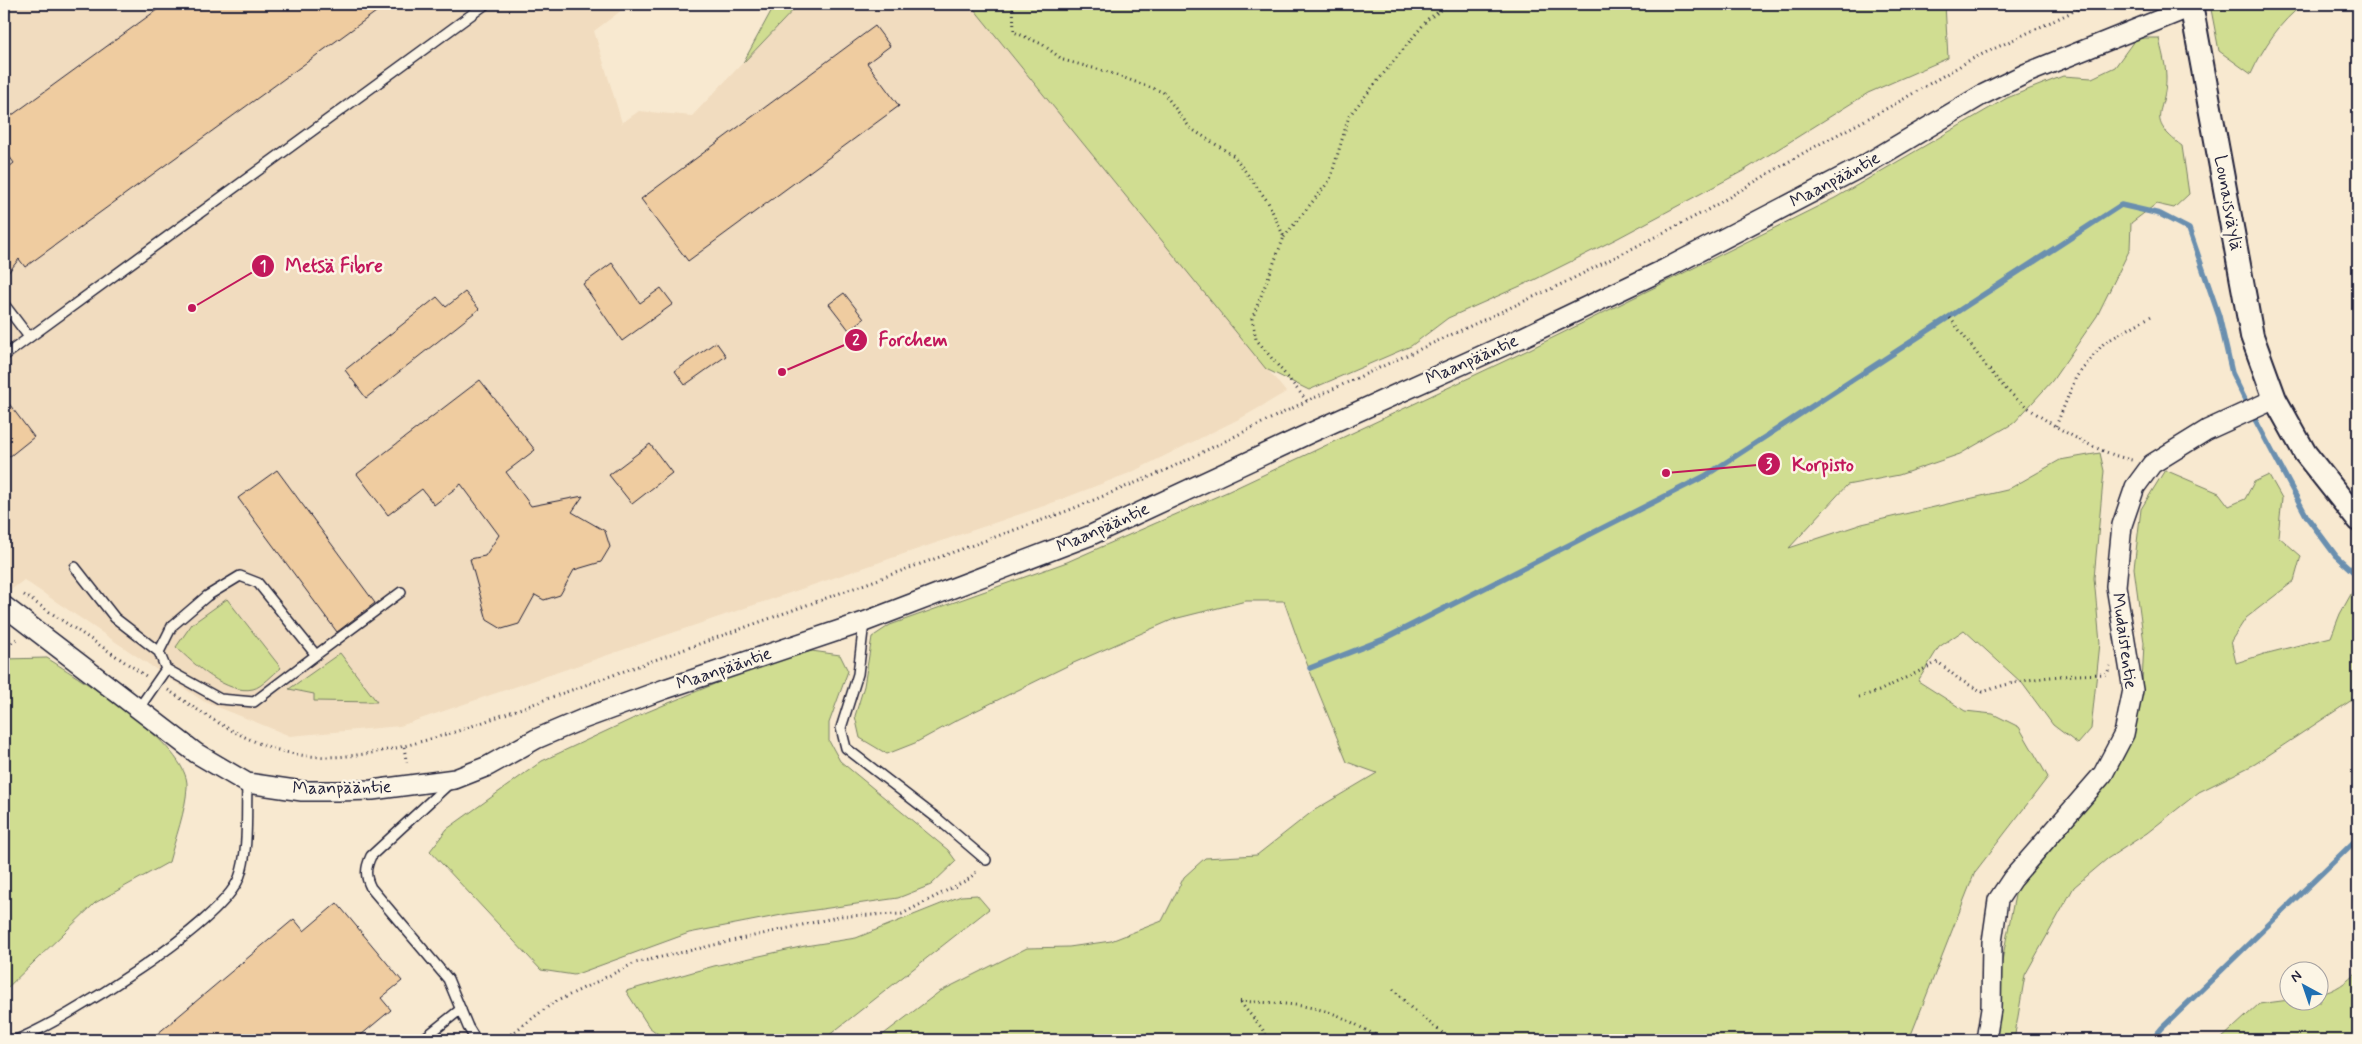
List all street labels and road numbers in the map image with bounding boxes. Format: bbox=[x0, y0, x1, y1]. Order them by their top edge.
street label: Maanpääntie bbox=[1786, 146, 1884, 214]
street label: Lounaisväylä bbox=[2208, 153, 2248, 253]
street label: Maanpääntie bbox=[1422, 329, 1522, 391]
street label: Maanpääntie bbox=[1053, 497, 1153, 559]
street label: Mudaistentie bbox=[2105, 591, 2143, 691]
street label: Maanpääntie bbox=[673, 641, 775, 696]
street label: Maanpääntie bbox=[292, 775, 392, 801]

